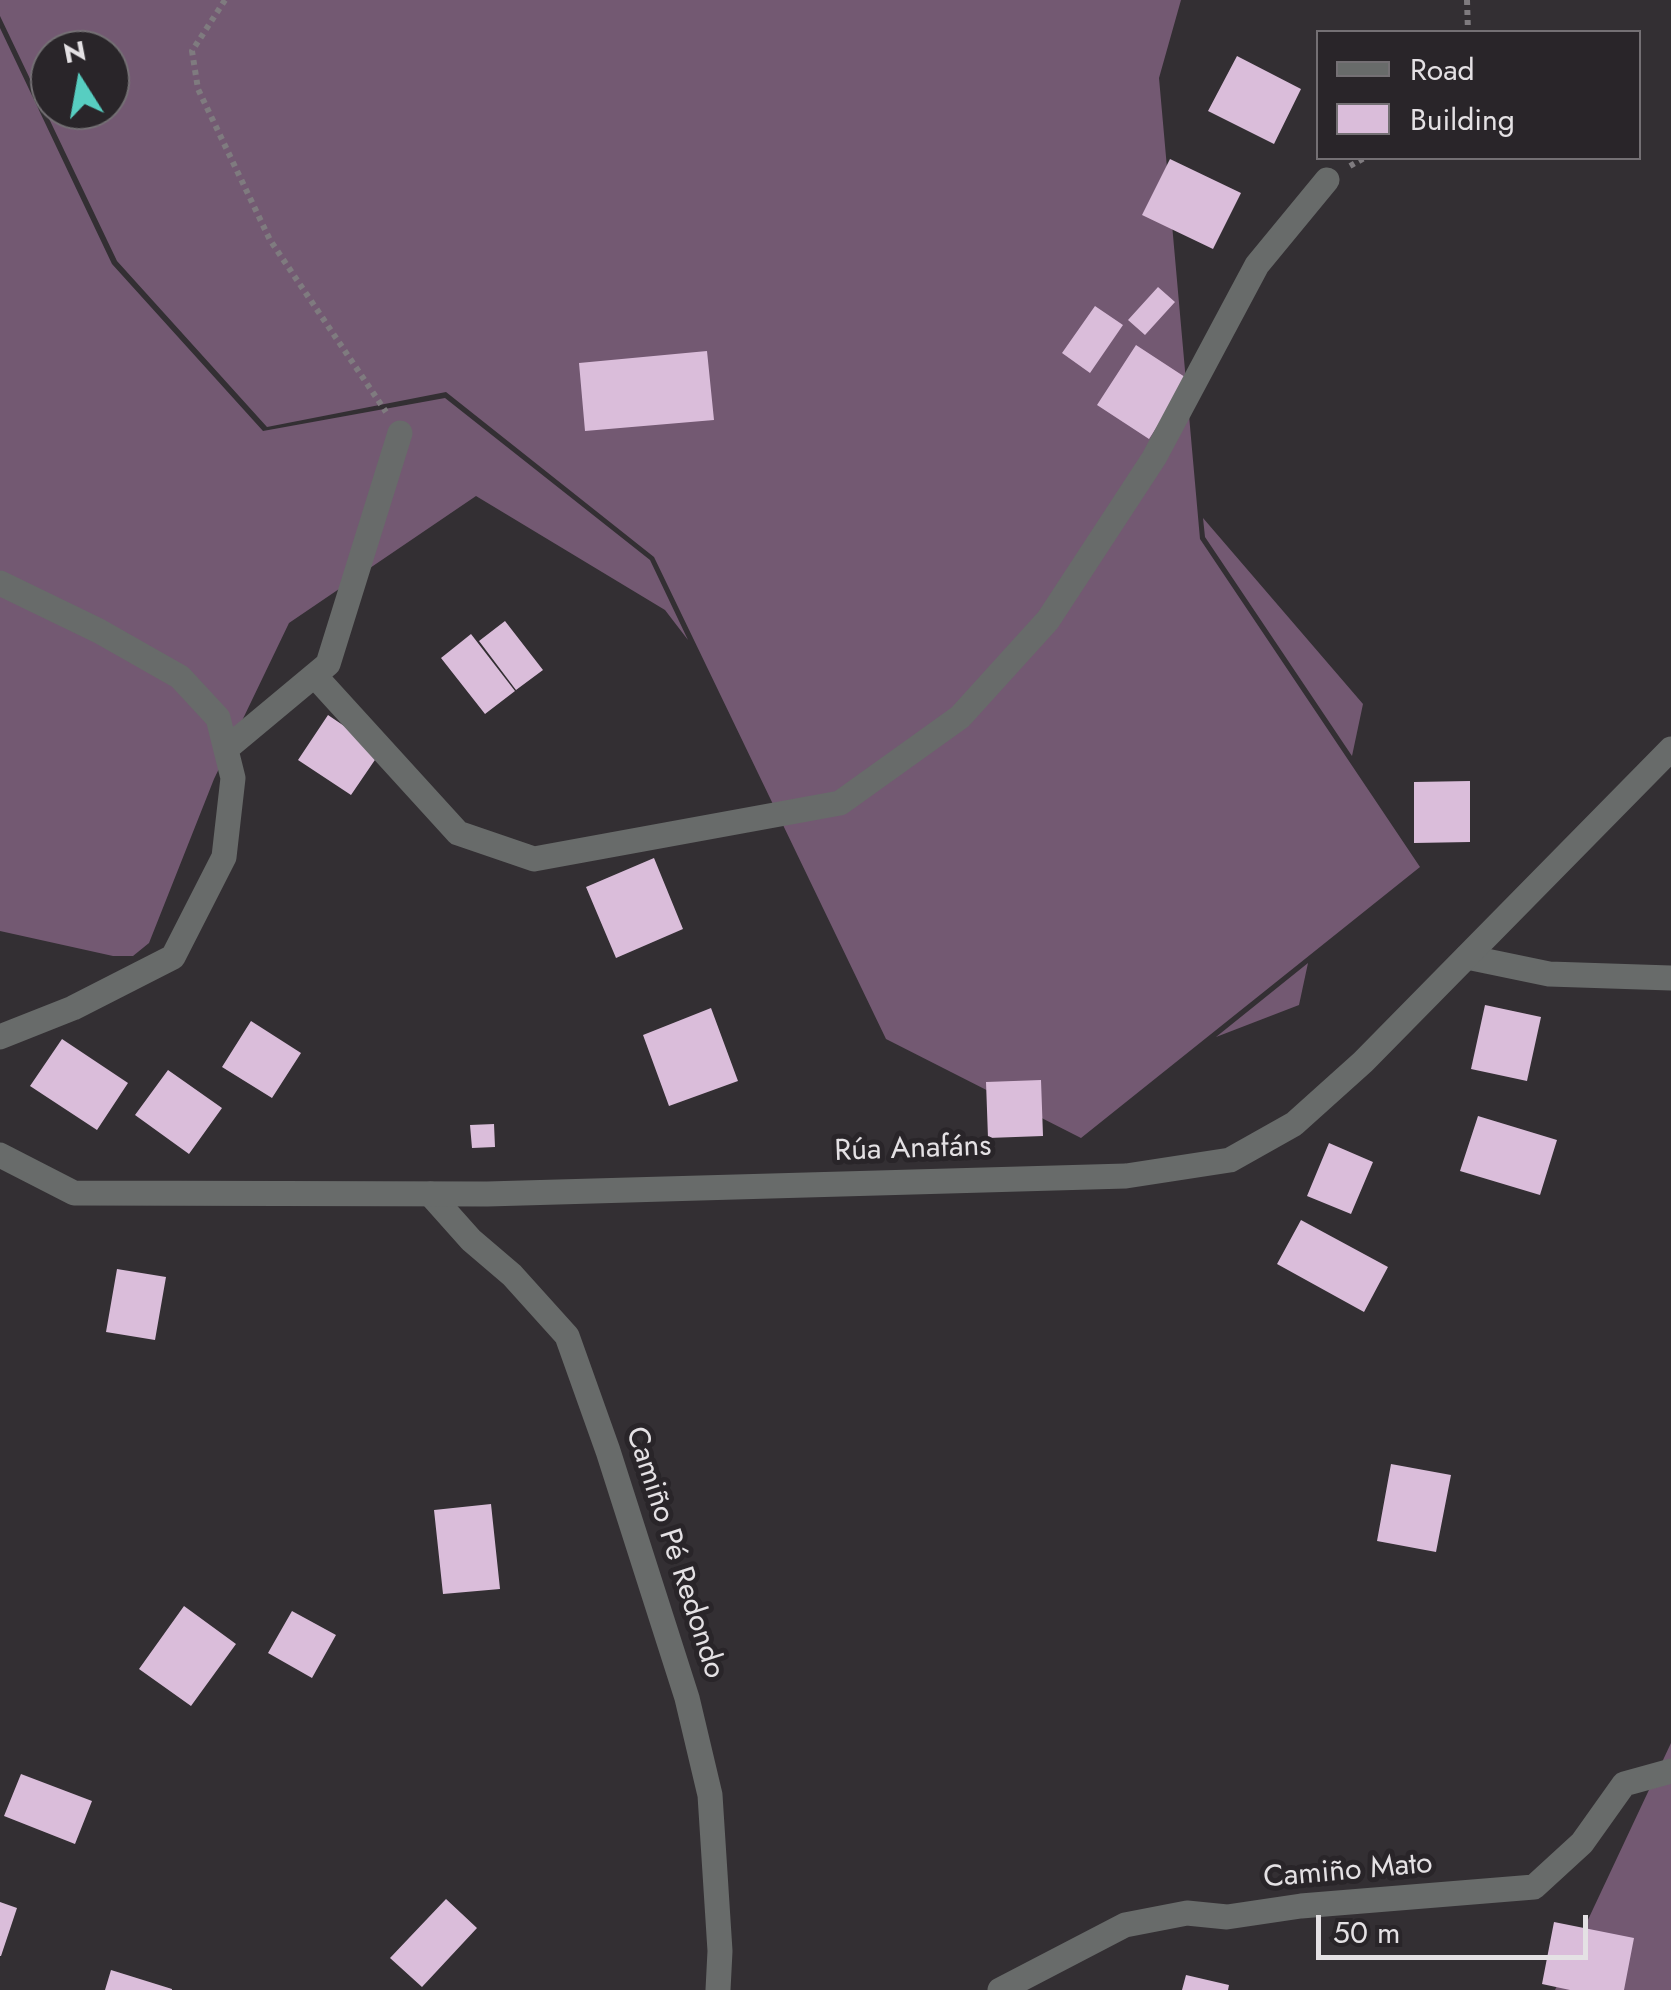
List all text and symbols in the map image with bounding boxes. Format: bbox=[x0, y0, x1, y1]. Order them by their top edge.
north arrow bbox=[30, 30, 130, 130]
text: N bbox=[60, 30, 89, 74]
legend bbox=[1316, 30, 1641, 160]
text: Road bbox=[1410, 48, 1475, 91]
text: Building bbox=[1410, 98, 1515, 141]
street label: Rúa Anafáns bbox=[834, 1129, 992, 1171]
street label: Camiño Pé Redondo bbox=[616, 1423, 732, 1683]
street label: Camiño Mato bbox=[1262, 1847, 1434, 1897]
scale bar bbox=[1321, 1895, 1594, 1957]
text: 50 m bbox=[1333, 1911, 1400, 1954]

